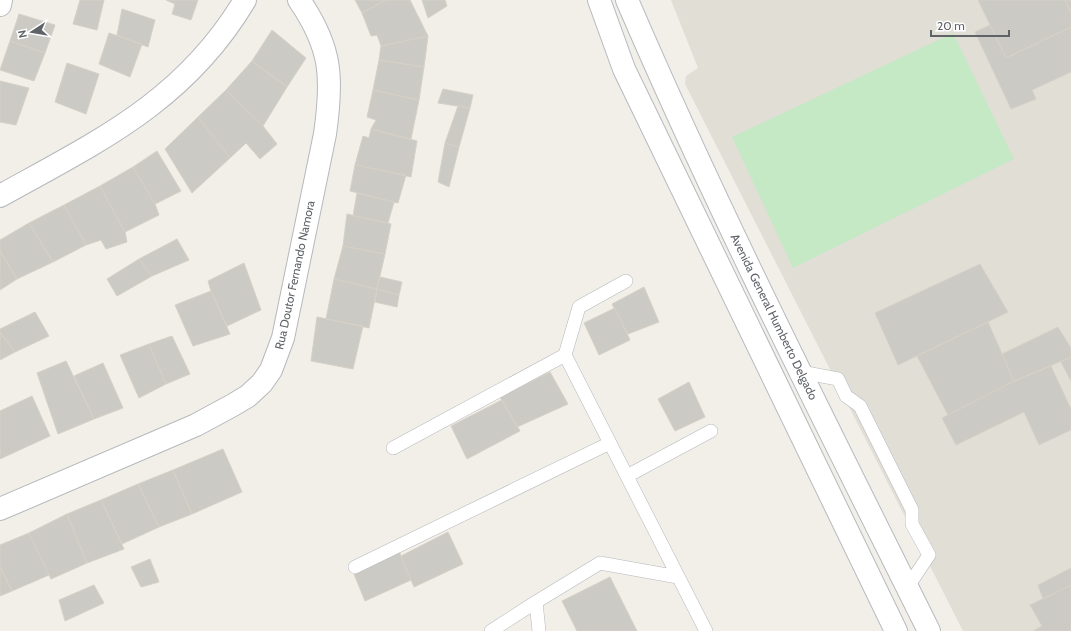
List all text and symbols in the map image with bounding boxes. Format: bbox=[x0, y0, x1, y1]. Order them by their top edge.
north arrow bbox=[12, 12, 52, 52]
scale bar bbox=[931, 12, 1009, 38]
text: 20 m bbox=[937, 18, 965, 33]
text: N bbox=[15, 29, 30, 39]
street label: Rua Doutor Fernando Namora bbox=[271, 199, 318, 351]
street label: Avenida General Humberto Delgado bbox=[728, 231, 821, 403]

